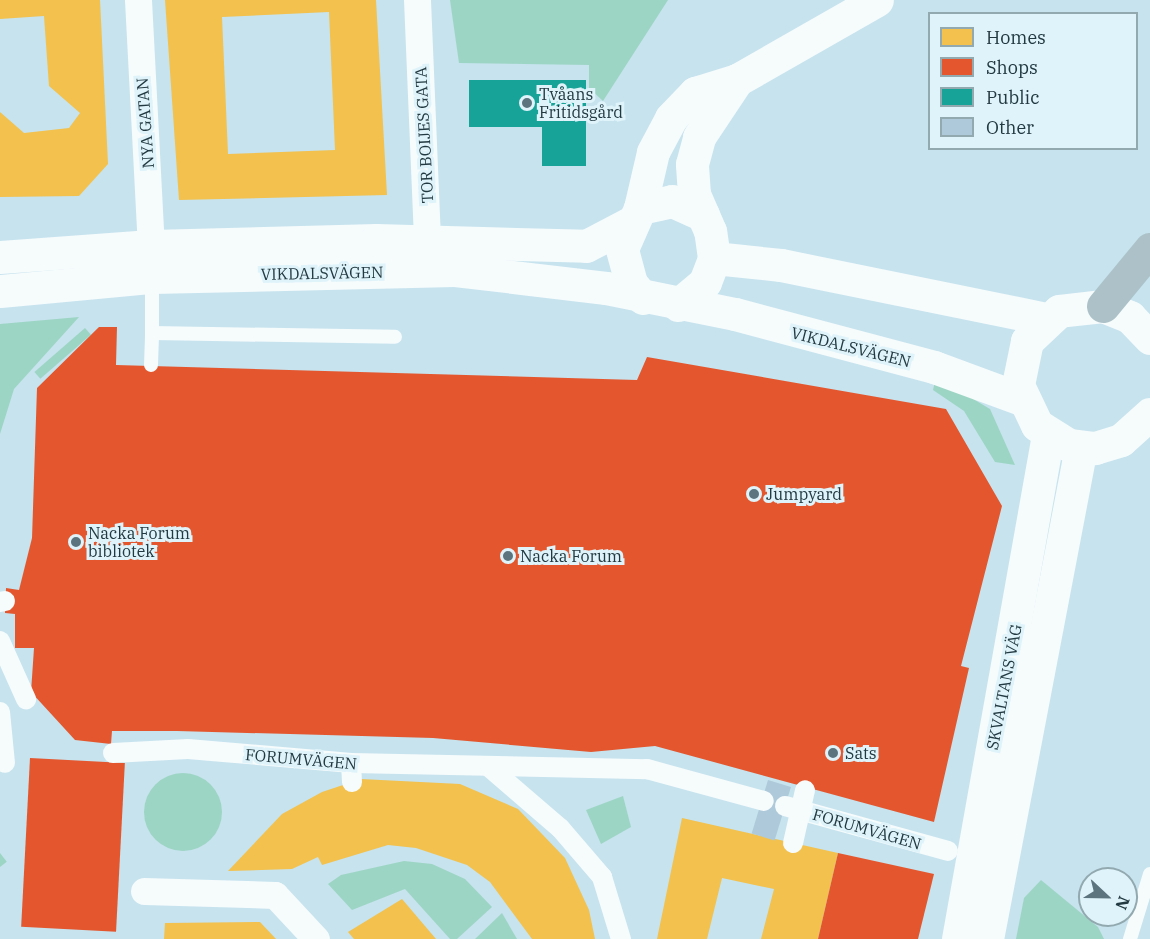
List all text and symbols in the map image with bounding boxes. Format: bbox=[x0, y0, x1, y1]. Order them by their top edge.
legend bbox=[928, 12, 1138, 150]
text: Homes bbox=[986, 26, 1046, 49]
text: Shops bbox=[986, 56, 1038, 79]
street label: TOR BOIJES GATA bbox=[411, 66, 437, 204]
street label: NYA GATAN bbox=[132, 77, 158, 169]
place label: Tvåans Fritidsgård bbox=[539, 84, 623, 122]
text: Public bbox=[986, 86, 1040, 109]
marker: Tvåans Fritidsgård bbox=[520, 96, 534, 110]
text: Other bbox=[986, 116, 1034, 139]
street label: VIKDALSVÄGEN bbox=[260, 262, 384, 284]
street label: VIKDALSVÄGEN bbox=[789, 323, 913, 371]
place label: Jumpyard bbox=[766, 484, 842, 504]
marker: Jumpyard bbox=[747, 487, 761, 501]
place label: Nacka Forum bibliotek bbox=[88, 523, 190, 561]
marker: Nacka Forum bibliotek bbox=[69, 535, 83, 549]
place label: Nacka Forum bbox=[520, 546, 622, 566]
marker: Nacka Forum bbox=[501, 549, 515, 563]
street label: SKVALTANS VÄG bbox=[982, 622, 1026, 752]
place label: Sats bbox=[845, 743, 876, 763]
street label: FORUMVÄGEN bbox=[244, 745, 358, 773]
marker: Sats bbox=[826, 746, 840, 760]
street label: FORUMVÄGEN bbox=[810, 804, 924, 854]
north arrow bbox=[1078, 867, 1138, 927]
text: N bbox=[1111, 893, 1134, 913]

